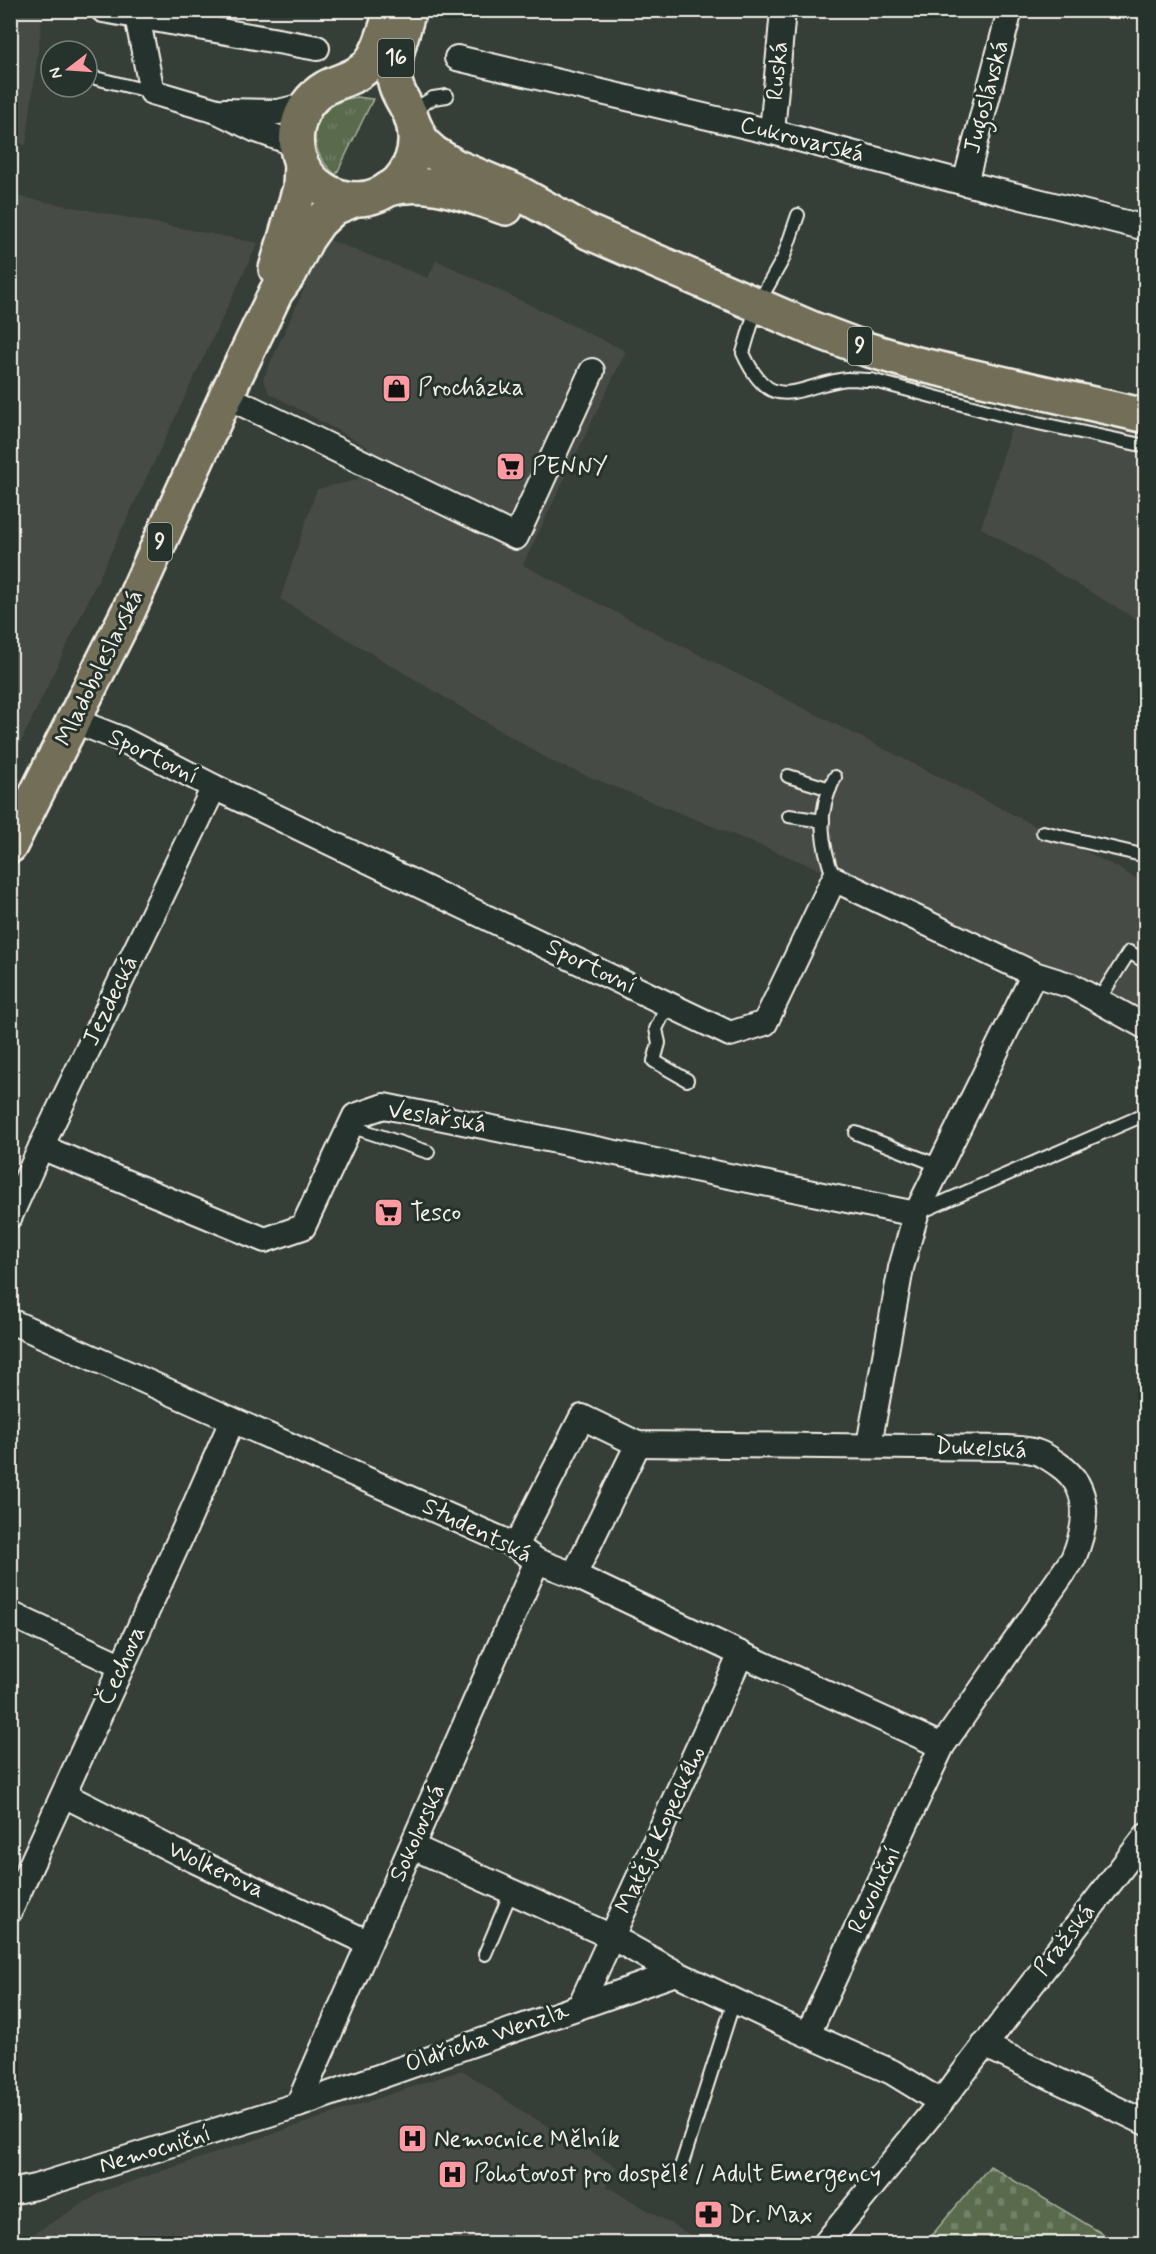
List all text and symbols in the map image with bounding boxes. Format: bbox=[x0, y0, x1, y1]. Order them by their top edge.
street label: Jugoslávská bbox=[957, 37, 1020, 158]
north arrow bbox=[39, 39, 99, 99]
road number: 16 bbox=[378, 39, 414, 77]
street label: Ruská bbox=[760, 40, 796, 102]
text: N bbox=[44, 65, 68, 81]
street label: Cukrovarská bbox=[737, 110, 867, 170]
road number: 9 bbox=[848, 327, 872, 365]
shop icon: Procházka bbox=[381, 372, 413, 404]
place label: Procházka bbox=[418, 373, 524, 404]
supermarket icon: PENNY bbox=[495, 451, 527, 483]
place label: PENNY bbox=[532, 452, 608, 483]
road number: 9 bbox=[148, 523, 172, 561]
street label: Mladoboleslavská bbox=[49, 585, 151, 751]
street label: Sportovní bbox=[103, 722, 203, 792]
street label: Sportovní bbox=[541, 932, 641, 1002]
street label: Jezdecká bbox=[76, 951, 146, 1051]
street label: Veslařská bbox=[386, 1095, 488, 1141]
supermarket icon: Tesco bbox=[373, 1197, 405, 1229]
place label: Tesco bbox=[410, 1198, 461, 1229]
street label: Dukelská bbox=[934, 1431, 1028, 1467]
street label: Studentská bbox=[417, 1491, 537, 1571]
street label: Čechova bbox=[91, 1621, 153, 1711]
street label: Matěje Kopeckého bbox=[609, 1741, 713, 1919]
street label: Sokolovská bbox=[383, 1779, 453, 1887]
street label: Wolkerova bbox=[163, 1834, 269, 1906]
street label: Revoluční bbox=[841, 1841, 909, 1939]
street label: Pražská bbox=[1027, 1897, 1103, 1983]
street label: Oldřicha Wenzla bbox=[401, 1995, 574, 2081]
street label: Nemocniční bbox=[95, 2118, 215, 2182]
hospital icon: Nemocnice Mělník bbox=[397, 2123, 429, 2155]
place label: Nemocnice Mělník bbox=[434, 2124, 620, 2155]
hospital icon: Pohotovost pro dospělé / Adult Emergency bbox=[437, 2158, 469, 2190]
place label: Pohotovost pro dospělé / Adult Emergency bbox=[474, 2159, 881, 2192]
pharmacy icon: Dr. Max bbox=[692, 2199, 724, 2231]
place label: Dr. Max bbox=[729, 2200, 813, 2231]

